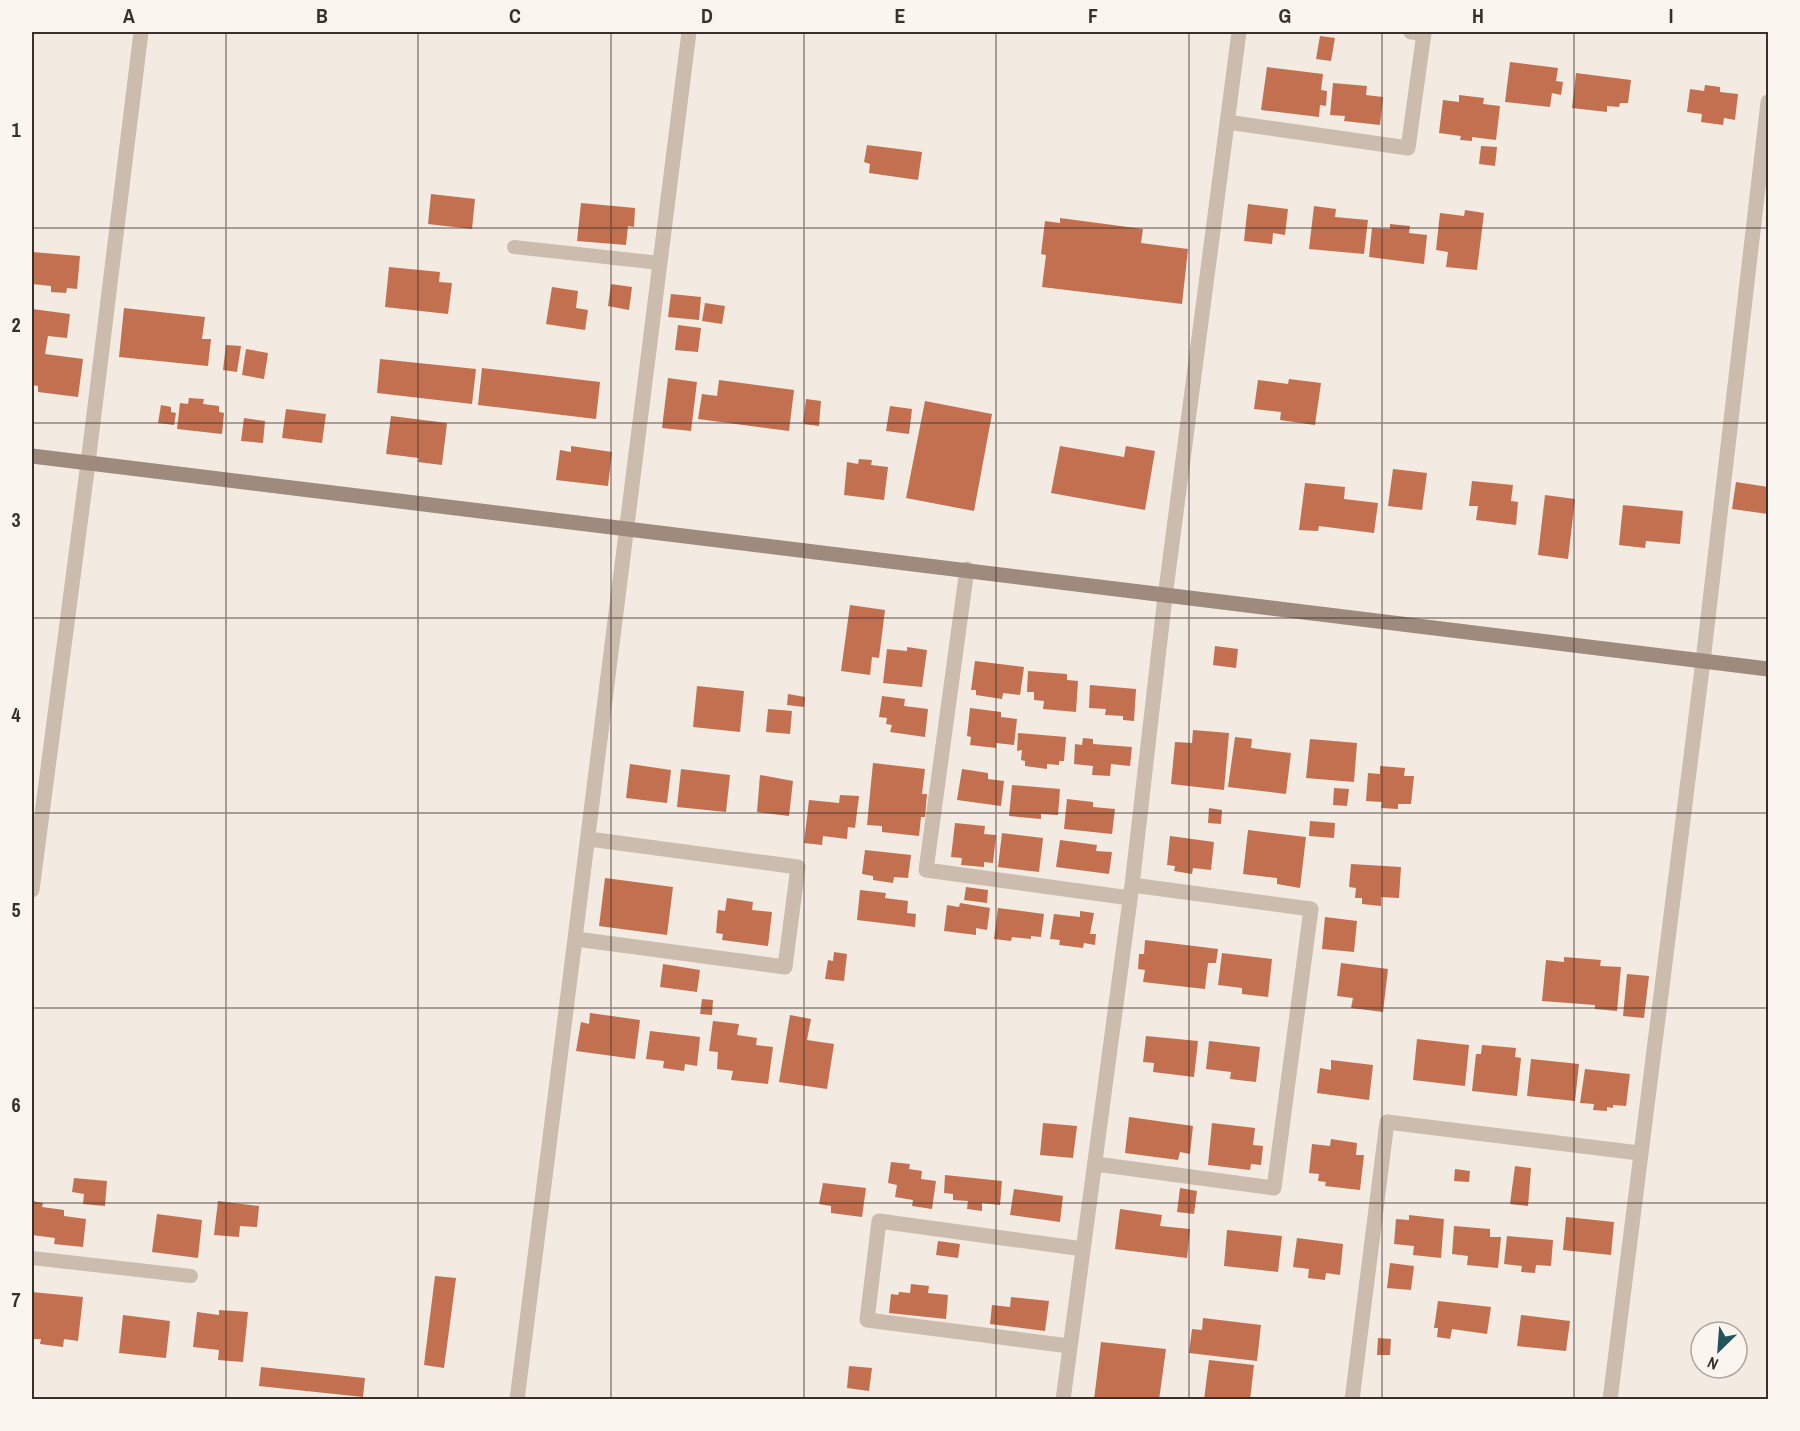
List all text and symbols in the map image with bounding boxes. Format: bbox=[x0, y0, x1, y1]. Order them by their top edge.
text: A bbox=[123, 2, 135, 29]
text: B bbox=[316, 2, 328, 29]
text: C bbox=[509, 2, 521, 29]
text: D bbox=[701, 2, 713, 29]
text: E bbox=[895, 2, 906, 29]
text: F bbox=[1088, 2, 1098, 29]
text: G bbox=[1279, 2, 1291, 29]
text: H bbox=[1472, 2, 1484, 29]
text: I bbox=[1669, 2, 1673, 29]
text: 1 bbox=[11, 116, 21, 143]
text: 2 bbox=[11, 311, 21, 338]
text: 3 bbox=[11, 506, 21, 533]
text: 4 bbox=[11, 701, 21, 728]
text: 5 bbox=[11, 896, 21, 923]
text: 6 bbox=[11, 1091, 21, 1118]
text: 7 bbox=[11, 1286, 21, 1313]
north arrow bbox=[1689, 1320, 1749, 1380]
text: N bbox=[1704, 1352, 1722, 1376]

